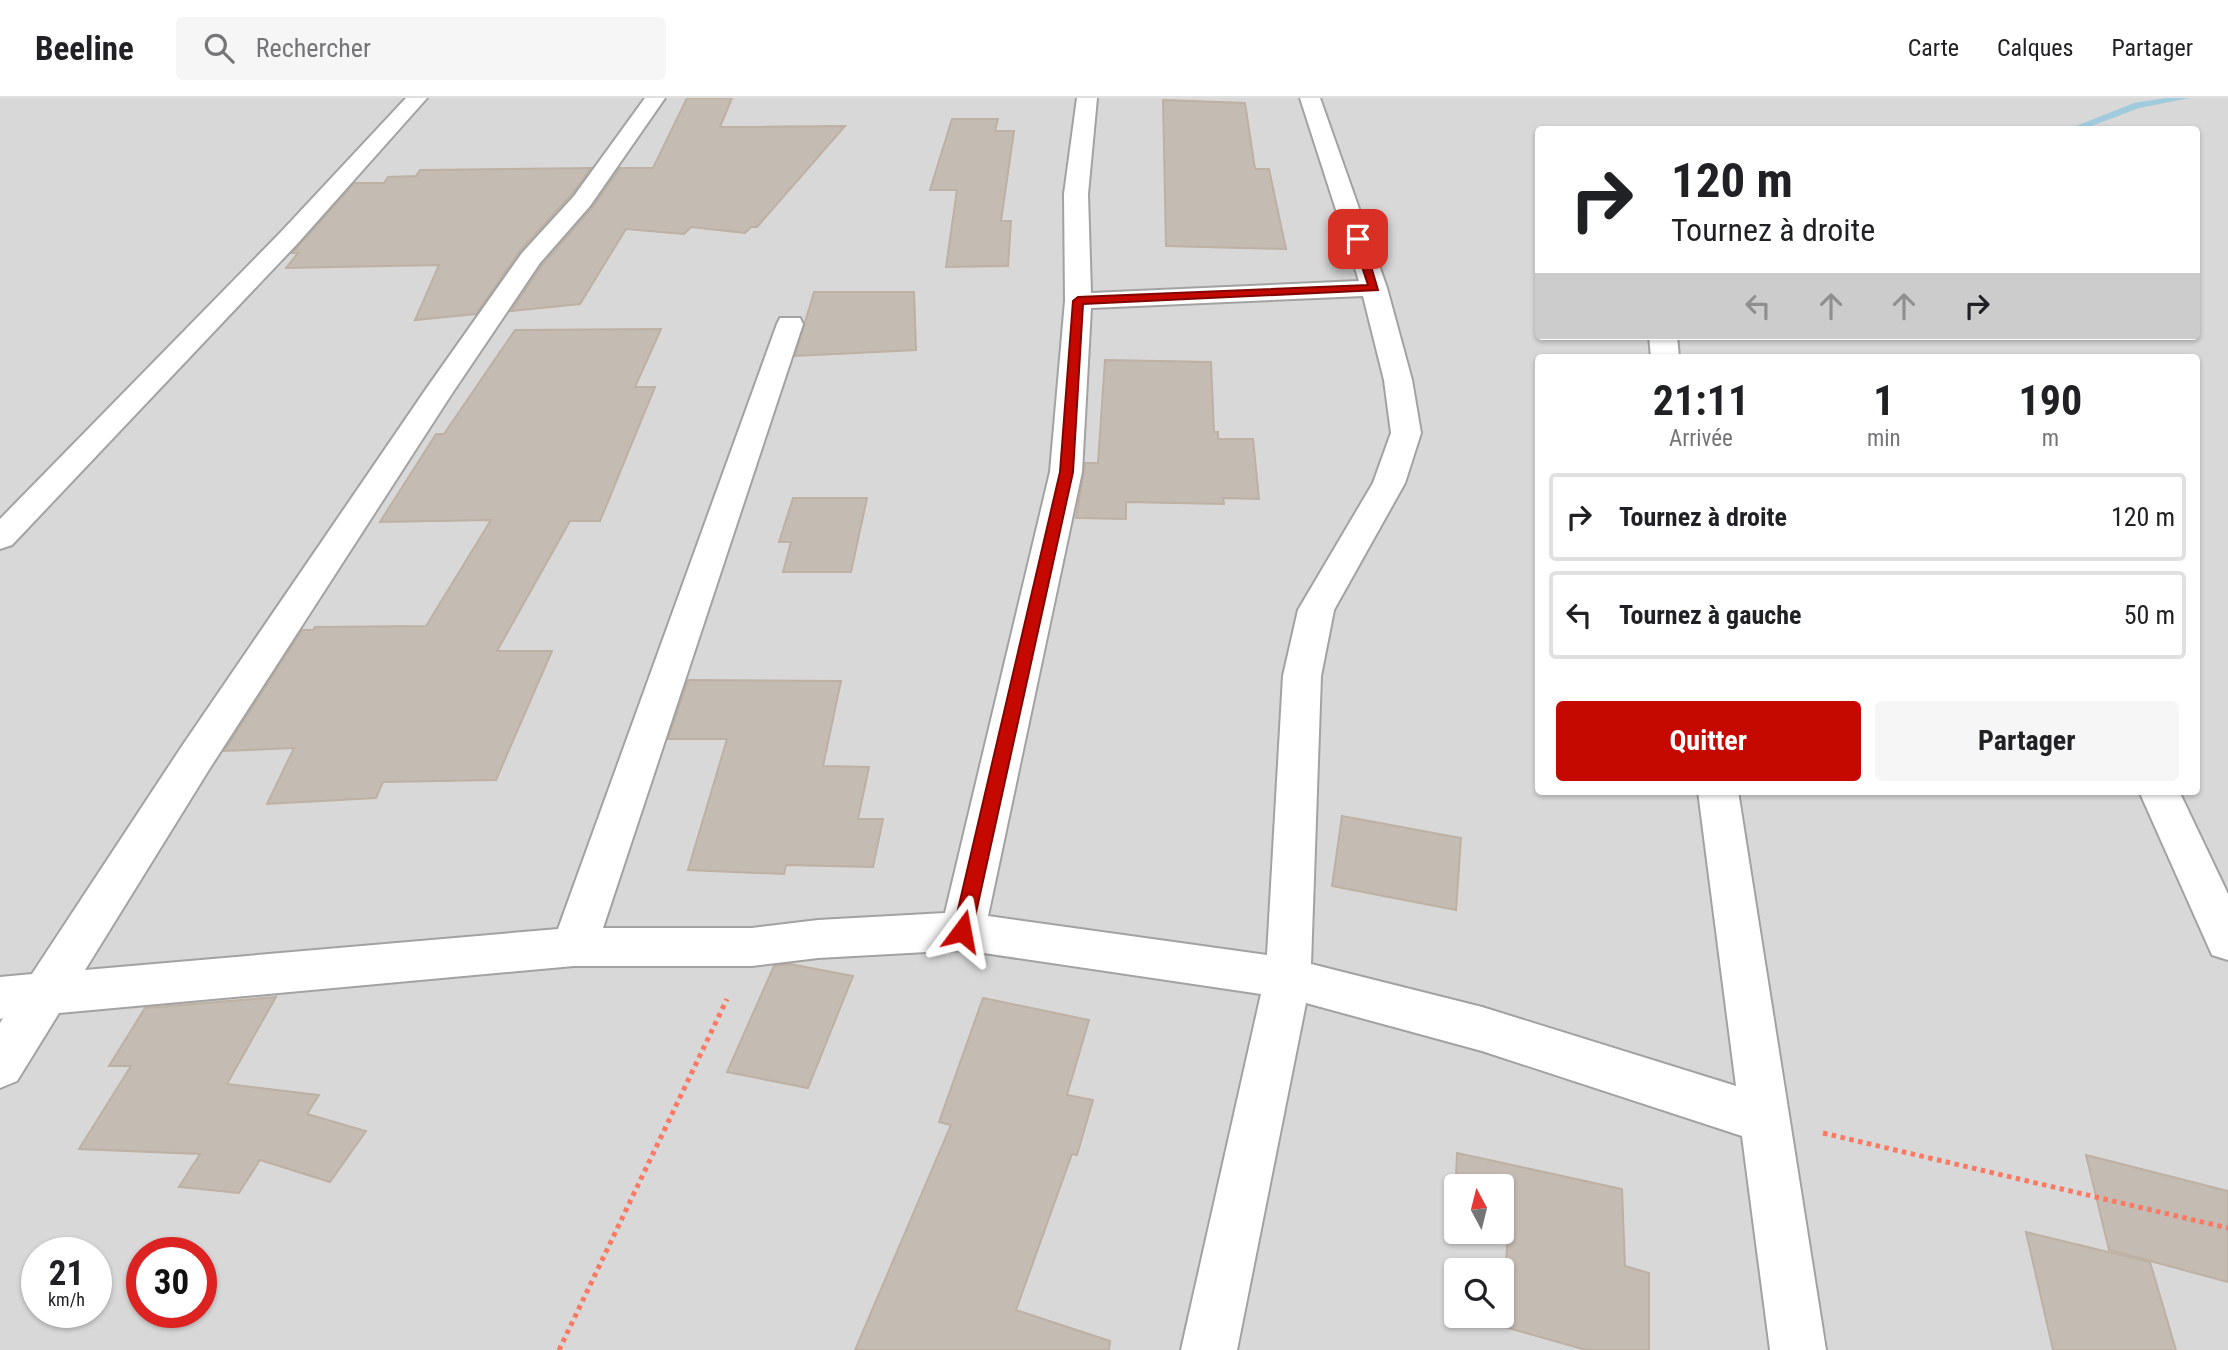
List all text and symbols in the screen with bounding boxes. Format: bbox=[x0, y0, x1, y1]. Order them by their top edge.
search box bbox=[176, 17, 666, 80]
text: Beeline bbox=[35, 29, 134, 68]
icon: search bbox=[200, 29, 238, 67]
text: Rechercher bbox=[256, 33, 371, 63]
text: Carte bbox=[1908, 34, 1959, 62]
text: Calques bbox=[1997, 34, 2073, 62]
text: Partager bbox=[2111, 34, 2193, 62]
text: 120 m bbox=[1671, 152, 1793, 209]
icon: right bbox=[1556, 154, 1647, 245]
pin bbox=[1328, 209, 1388, 269]
text: Tournez à droite bbox=[1671, 211, 1875, 249]
icon: arrive bbox=[1339, 220, 1377, 258]
icon: left bbox=[1739, 287, 1777, 325]
icon: ahead bbox=[1812, 287, 1850, 325]
icon: ahead bbox=[1885, 287, 1923, 325]
icon: right bbox=[1958, 287, 1996, 325]
text: 21:11 bbox=[1653, 376, 1749, 425]
text: 1 bbox=[1873, 376, 1894, 425]
text: 190 bbox=[2018, 376, 2082, 425]
text: Arrivée bbox=[1669, 425, 1733, 452]
text: min bbox=[1867, 425, 1901, 452]
text: m bbox=[2042, 425, 2059, 452]
icon: right bbox=[1560, 498, 1598, 536]
text: Tournez à droite bbox=[1619, 502, 1787, 532]
text: 120 m bbox=[2111, 502, 2175, 532]
icon: left bbox=[1560, 596, 1598, 634]
text: Tournez à gauche bbox=[1619, 600, 1801, 630]
text: 50 m bbox=[2124, 600, 2175, 630]
button: Quitter bbox=[1556, 701, 1861, 781]
button: Partager bbox=[1875, 701, 2179, 781]
position arrow bbox=[925, 894, 999, 968]
north arrow bbox=[1444, 1174, 1514, 1244]
map controls bbox=[1444, 1174, 1514, 1328]
speed limit sign: 30 bbox=[126, 1237, 217, 1328]
text: 21 bbox=[49, 1253, 84, 1294]
button: search bbox=[1444, 1258, 1514, 1328]
text: km/h bbox=[48, 1289, 85, 1310]

